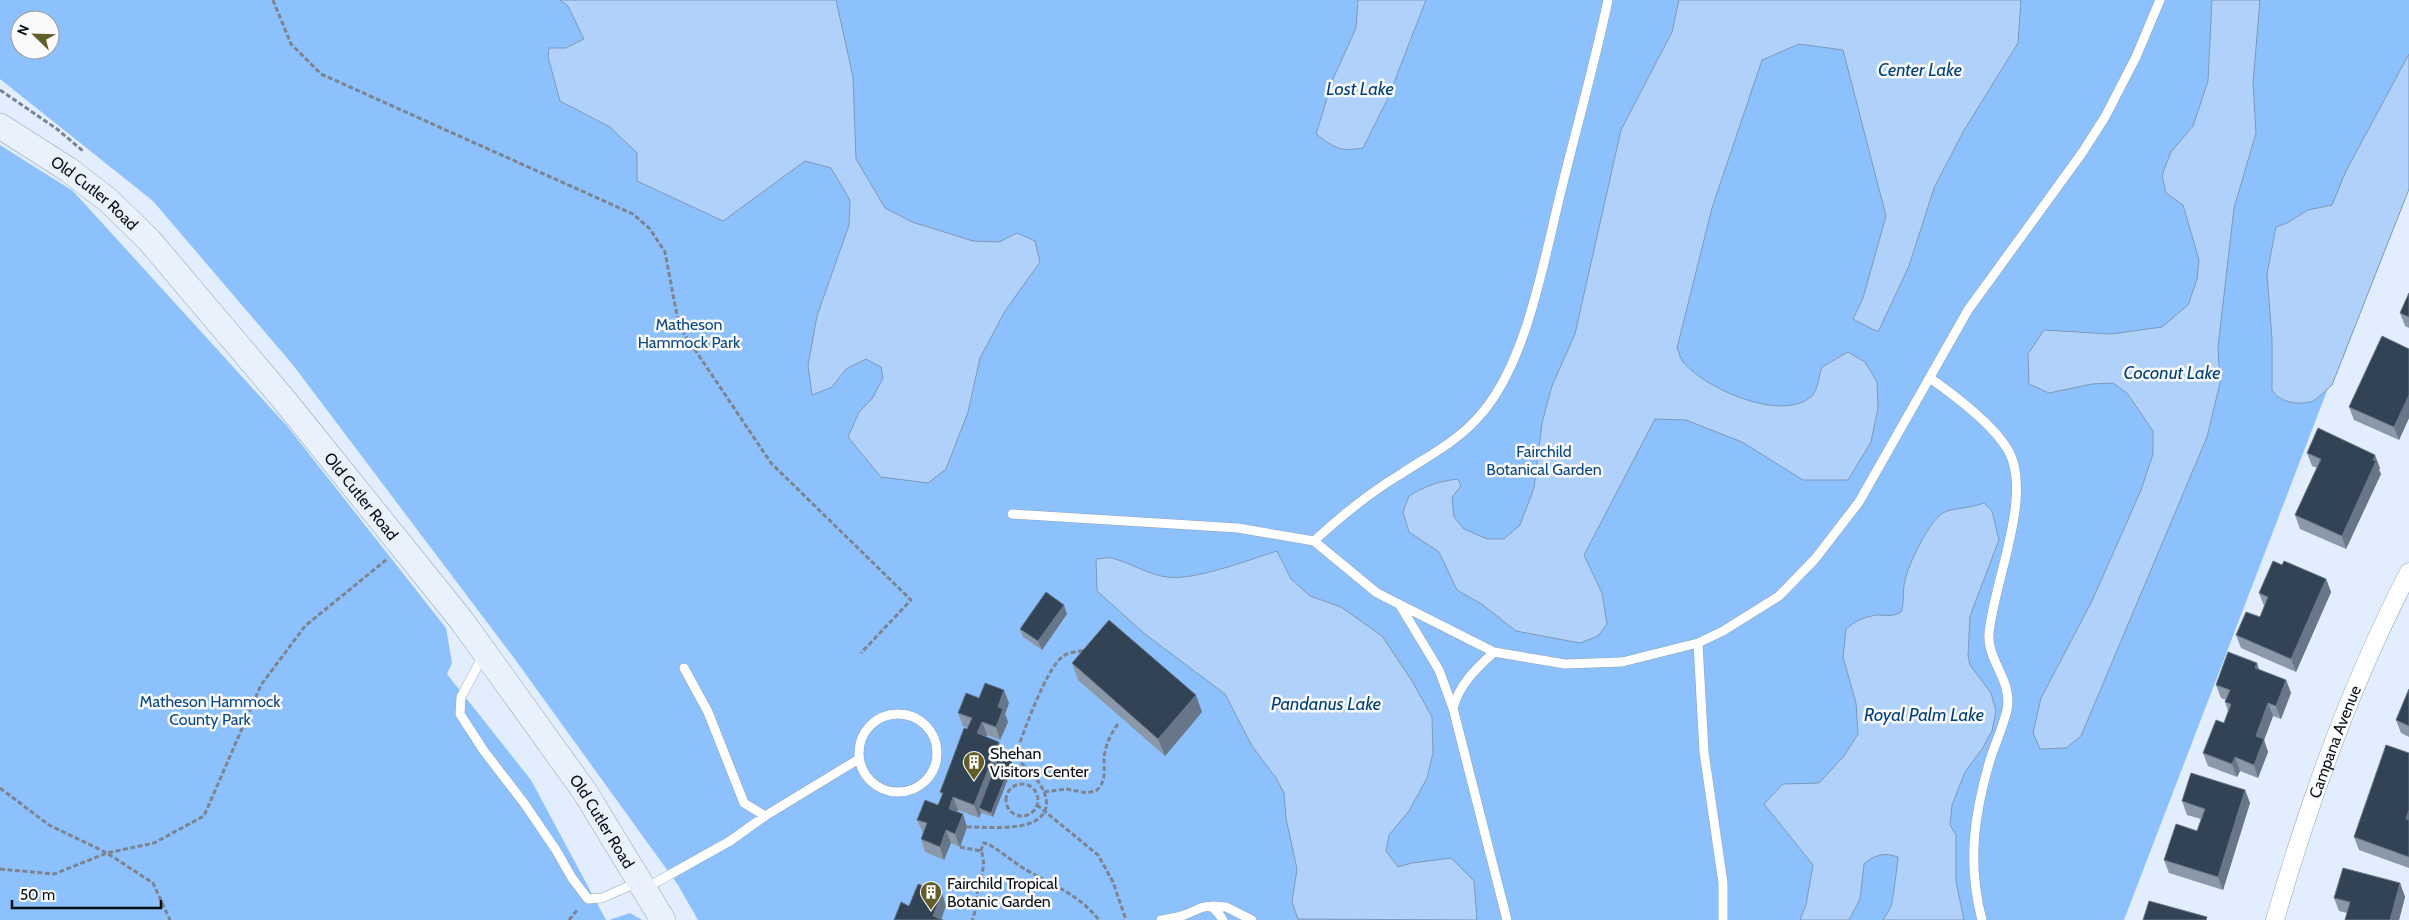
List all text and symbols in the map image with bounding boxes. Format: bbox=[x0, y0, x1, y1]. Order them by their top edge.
north arrow bbox=[10, 10, 60, 60]
text: N bbox=[13, 22, 33, 38]
water label: Center Lake bbox=[1878, 59, 1962, 81]
water label: Lost Lake bbox=[1326, 78, 1394, 100]
street label: Old Cutler Road bbox=[48, 152, 142, 234]
park label: Matheson Hammock Park bbox=[638, 315, 741, 352]
water label: Coconut Lake bbox=[2124, 362, 2220, 384]
park label: Fairchild Botanical Garden bbox=[1486, 442, 1602, 479]
street label: Old Cutler Road bbox=[320, 448, 402, 544]
street label: Campana Avenue bbox=[2305, 682, 2365, 801]
park label: Matheson Hammock County Park bbox=[140, 692, 281, 729]
water label: Pandanus Lake bbox=[1271, 693, 1381, 715]
water label: Royal Palm Lake bbox=[1864, 704, 1984, 726]
place label: Shehan Visitors Center bbox=[990, 744, 1089, 781]
building icon: Shehan Visitors Center bbox=[962, 750, 986, 781]
street label: Old Cutler Road bbox=[566, 770, 639, 872]
place label: Fairchild Tropical Botanic Garden bbox=[947, 874, 1058, 911]
scale bar bbox=[12, 878, 161, 910]
building icon: Fairchild Tropical Botanic Garden bbox=[919, 880, 943, 911]
text: 50 m bbox=[20, 886, 55, 904]

